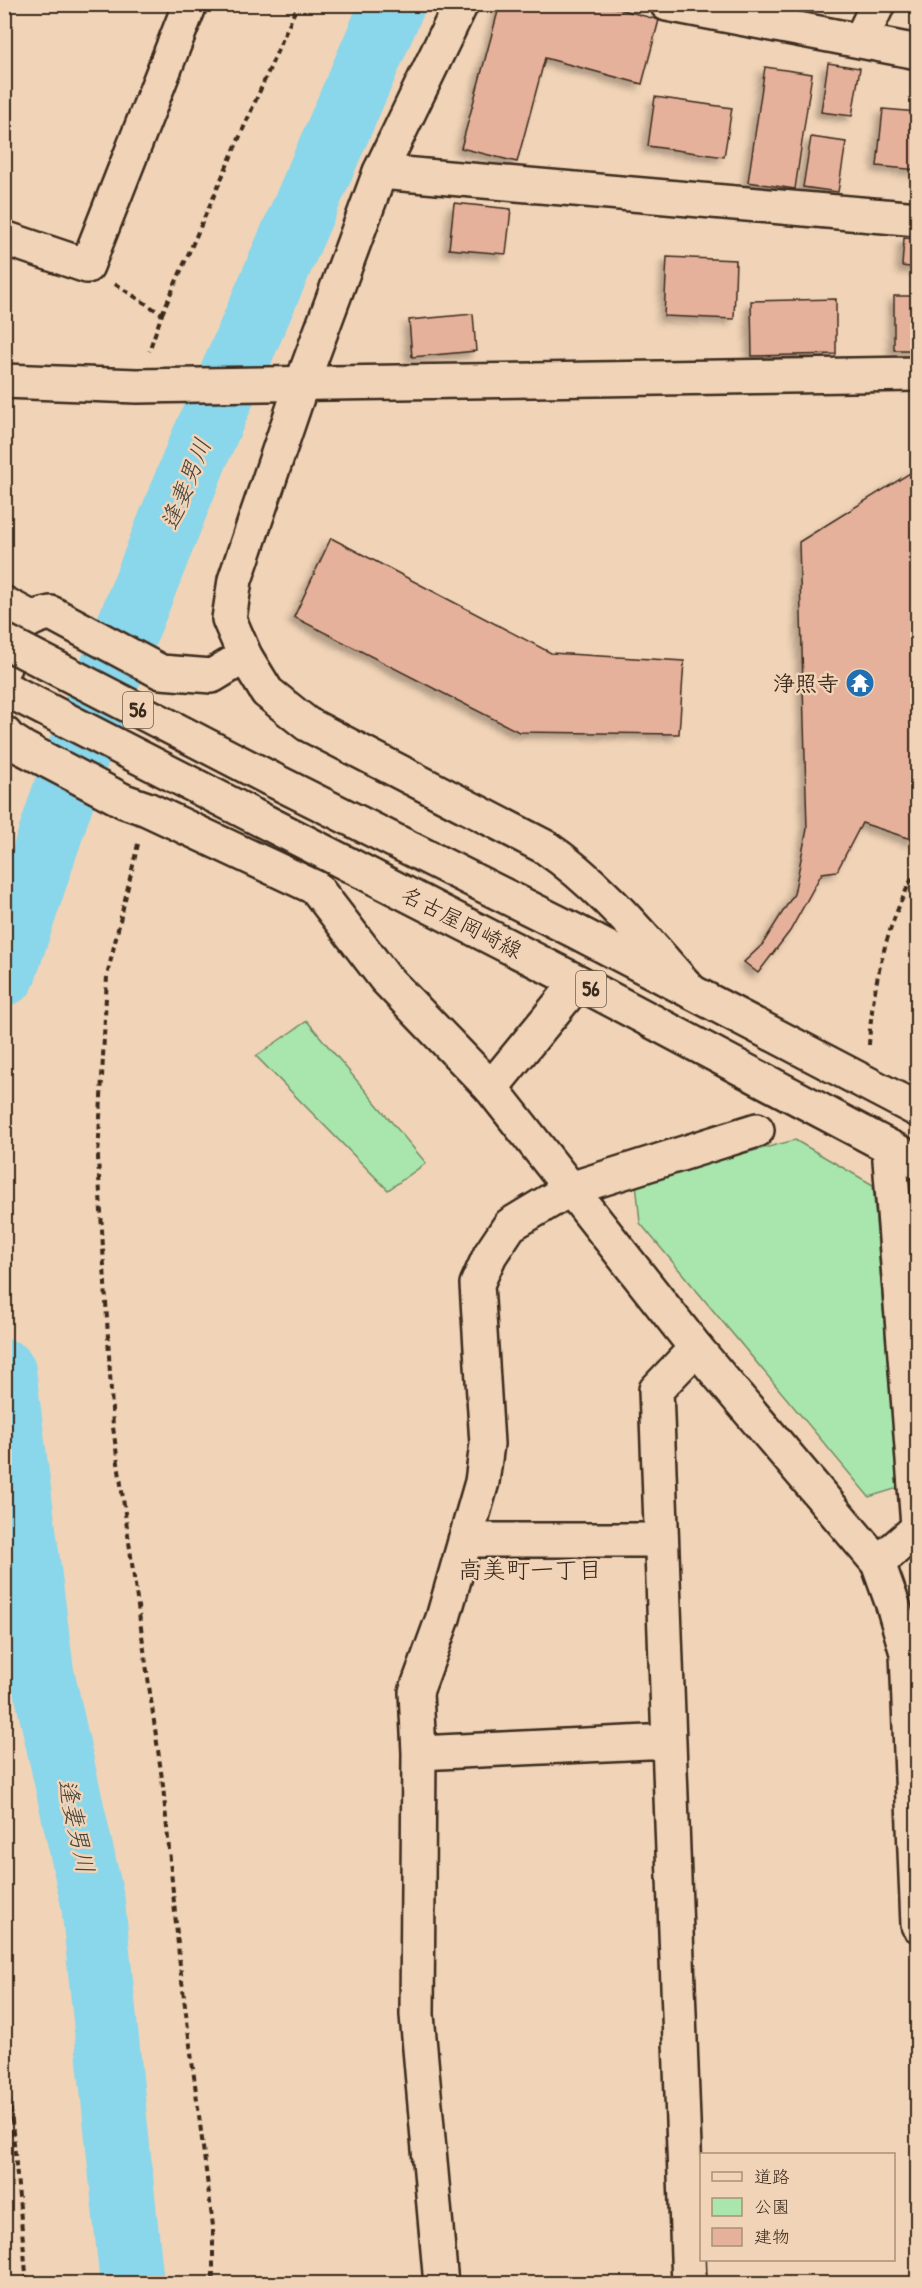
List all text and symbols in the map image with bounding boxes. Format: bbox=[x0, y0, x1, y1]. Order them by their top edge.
water label: 逢妻男川 bbox=[152, 433, 218, 534]
temple icon: 浄照寺 bbox=[844, 667, 876, 699]
place label: 浄照寺 bbox=[773, 668, 839, 698]
road number: 56 bbox=[123, 692, 153, 728]
street label: 名古屋岡崎線 bbox=[396, 879, 528, 965]
road number: 56 bbox=[576, 971, 606, 1007]
district label: 高美町一丁目 bbox=[458, 1553, 602, 1585]
water label: 逢妻男川 bbox=[51, 1776, 103, 1876]
legend bbox=[700, 2153, 895, 2261]
text: 道路 bbox=[754, 2164, 790, 2189]
text: 公園 bbox=[754, 2194, 790, 2219]
text: 建物 bbox=[754, 2224, 790, 2249]

